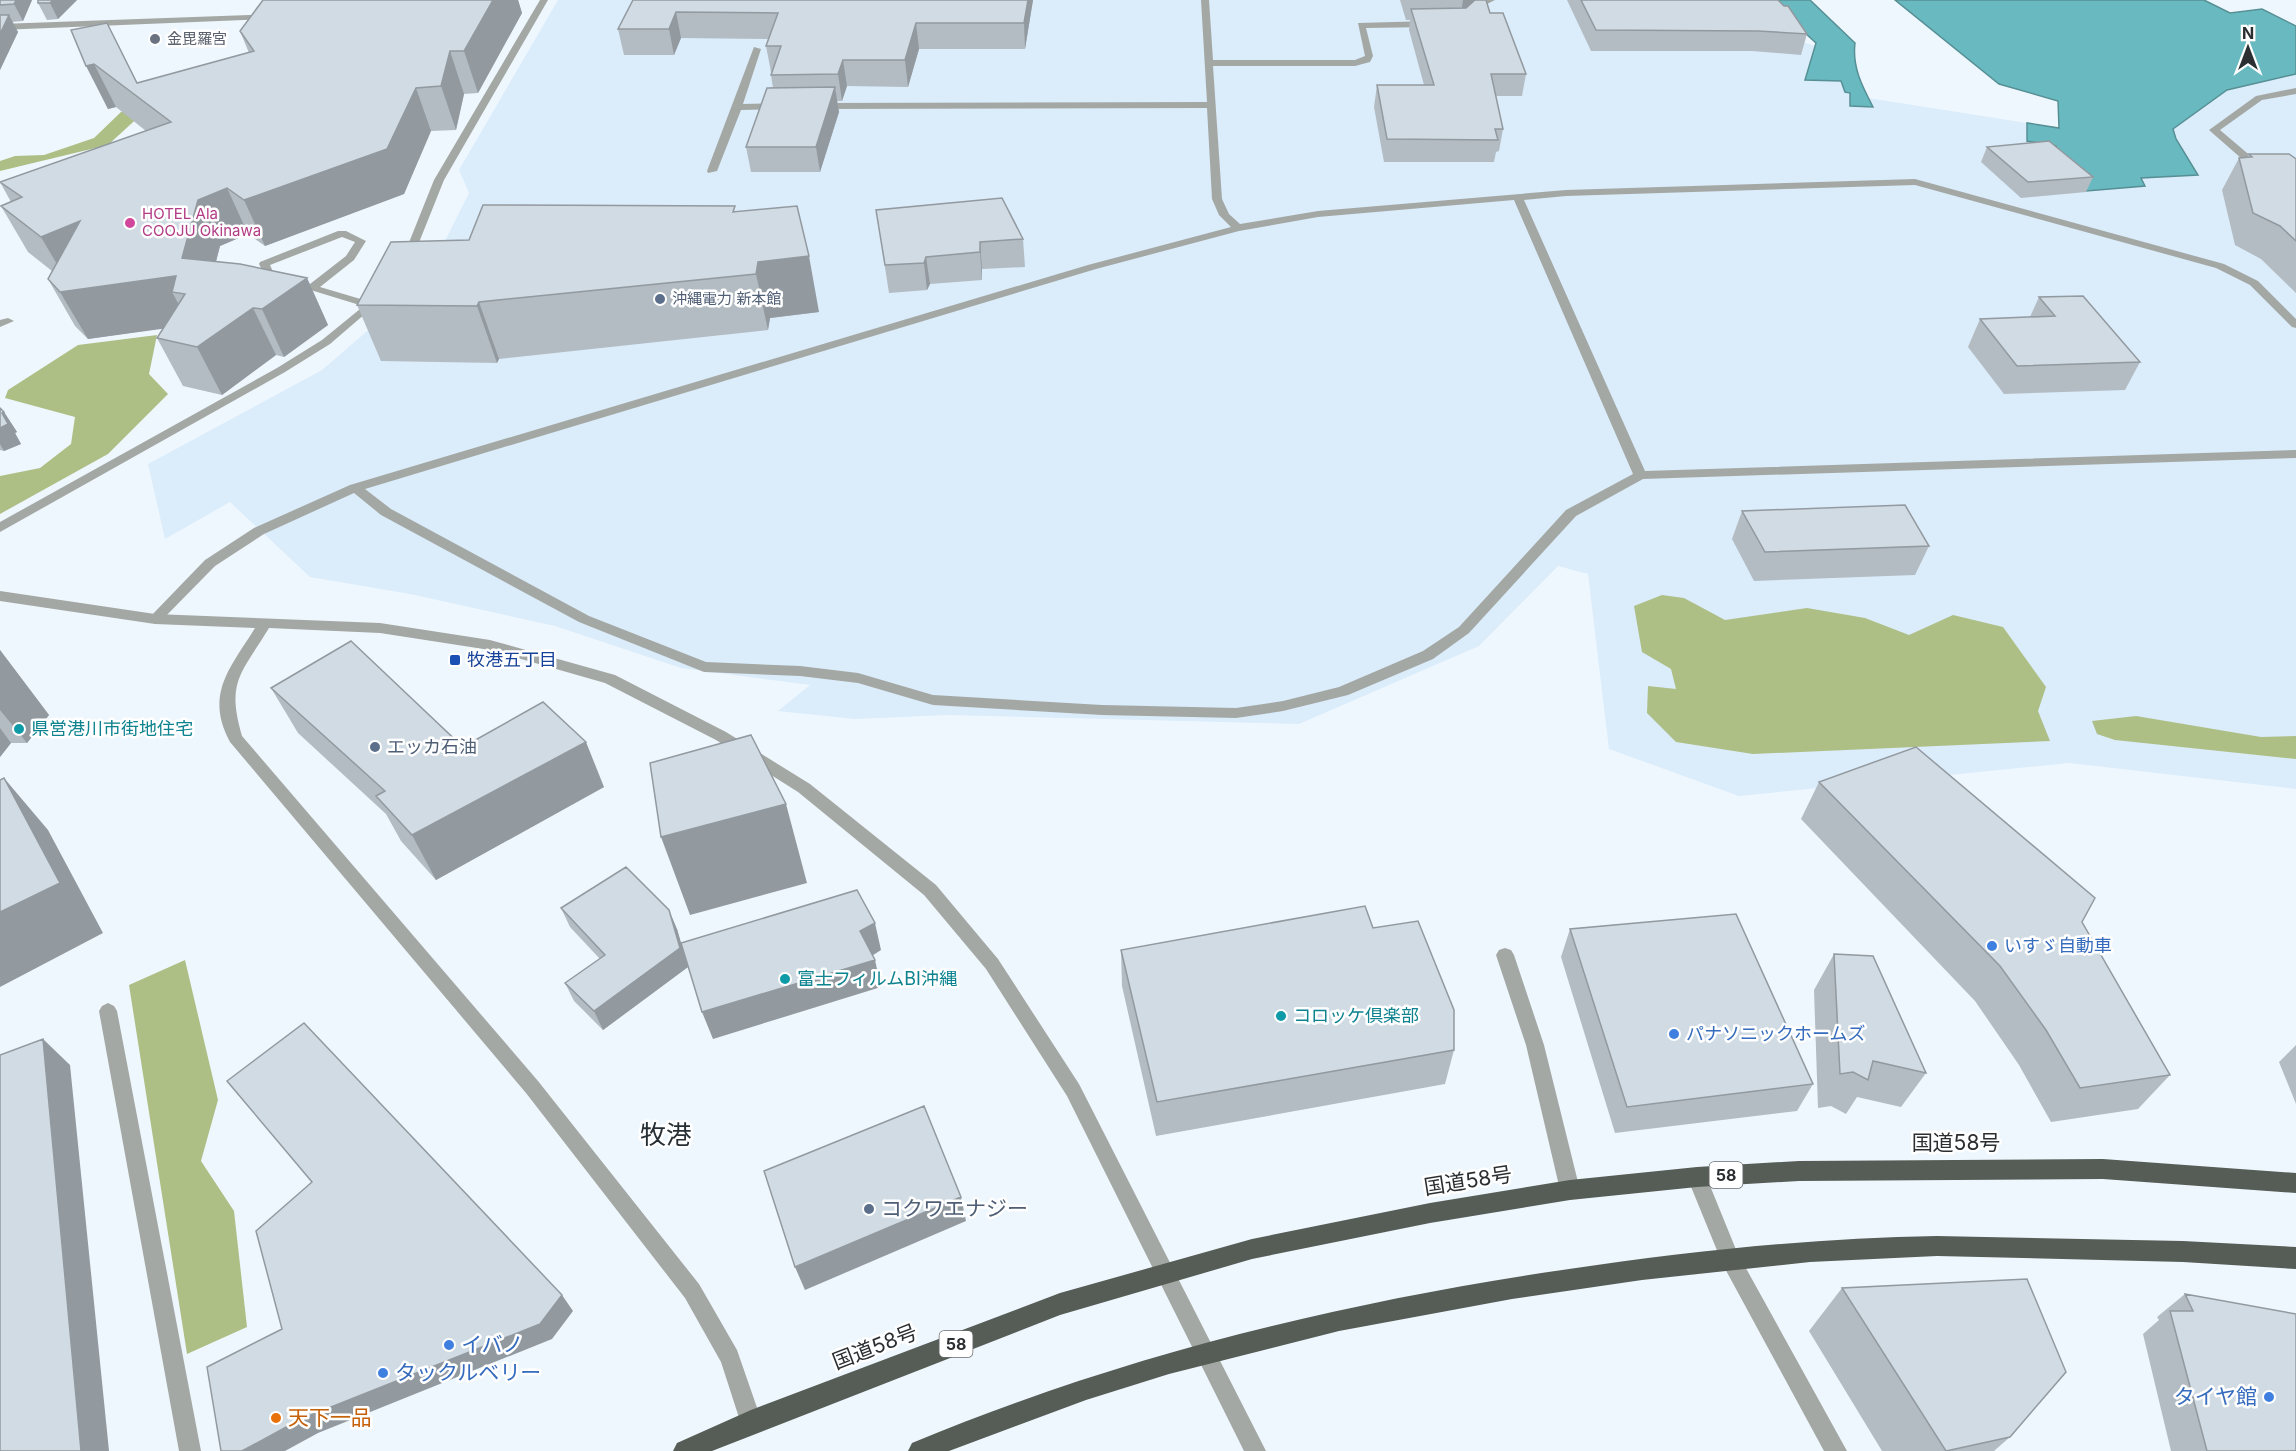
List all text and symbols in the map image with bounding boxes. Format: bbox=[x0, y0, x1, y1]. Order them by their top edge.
north arrow bbox=[2218, 18, 2278, 78]
text: N bbox=[2242, 23, 2254, 43]
place label: 金毘羅宮 bbox=[167, 29, 227, 48]
marker: 金毘羅宮 bbox=[148, 32, 162, 46]
place label: HOTEL Ala COOJU Okinawa bbox=[142, 204, 261, 240]
marker: HOTEL Ala COOJU Okinawa bbox=[123, 216, 137, 230]
place label: 沖縄電力 新本館 bbox=[672, 289, 781, 308]
marker: 沖縄電力 新本館 bbox=[653, 292, 667, 306]
place label: 牧港五丁目 bbox=[467, 649, 557, 670]
marker: 牧港五丁目 bbox=[448, 653, 462, 667]
place label: 県営港川市街地住宅 bbox=[31, 718, 193, 739]
marker: 県営港川市街地住宅 bbox=[12, 722, 26, 736]
place label: エッカ石油 bbox=[387, 736, 477, 757]
marker: エッカ石油 bbox=[368, 740, 382, 754]
place label: いすゞ自動車 bbox=[2004, 935, 2112, 956]
marker: いすゞ自動車 bbox=[1985, 939, 1999, 953]
place label: 富士フィルムBI沖縄 bbox=[797, 968, 957, 989]
marker: 富士フィルムBI沖縄 bbox=[778, 972, 792, 986]
place label: コロッケ倶楽部 bbox=[1293, 1005, 1419, 1026]
marker: コロッケ倶楽部 bbox=[1274, 1009, 1288, 1023]
place label: パナソニックホームズ bbox=[1686, 1023, 1865, 1044]
marker: パナソニックホームズ bbox=[1667, 1027, 1681, 1041]
district label: 牧港 bbox=[640, 1119, 692, 1150]
street label: 国道58号 bbox=[1912, 1130, 2000, 1155]
street label: 国道58号 bbox=[1422, 1161, 1514, 1200]
road number: 58 bbox=[1710, 1162, 1742, 1188]
place label: コクワエナジー bbox=[881, 1196, 1028, 1221]
marker: コクワエナジー bbox=[862, 1202, 876, 1216]
street label: 国道58号 bbox=[829, 1319, 921, 1374]
road number: 58 bbox=[940, 1331, 972, 1357]
place label: イバノ bbox=[461, 1332, 524, 1357]
marker: イバノ bbox=[442, 1338, 456, 1352]
place label: タックルベリー bbox=[395, 1360, 541, 1385]
marker: タックルベリー bbox=[376, 1366, 390, 1380]
place label: タイヤ館 bbox=[2174, 1384, 2257, 1409]
marker: タイヤ館 bbox=[2262, 1390, 2276, 1404]
place label: 天下一品 bbox=[288, 1405, 372, 1430]
marker: 天下一品 bbox=[269, 1411, 283, 1425]

